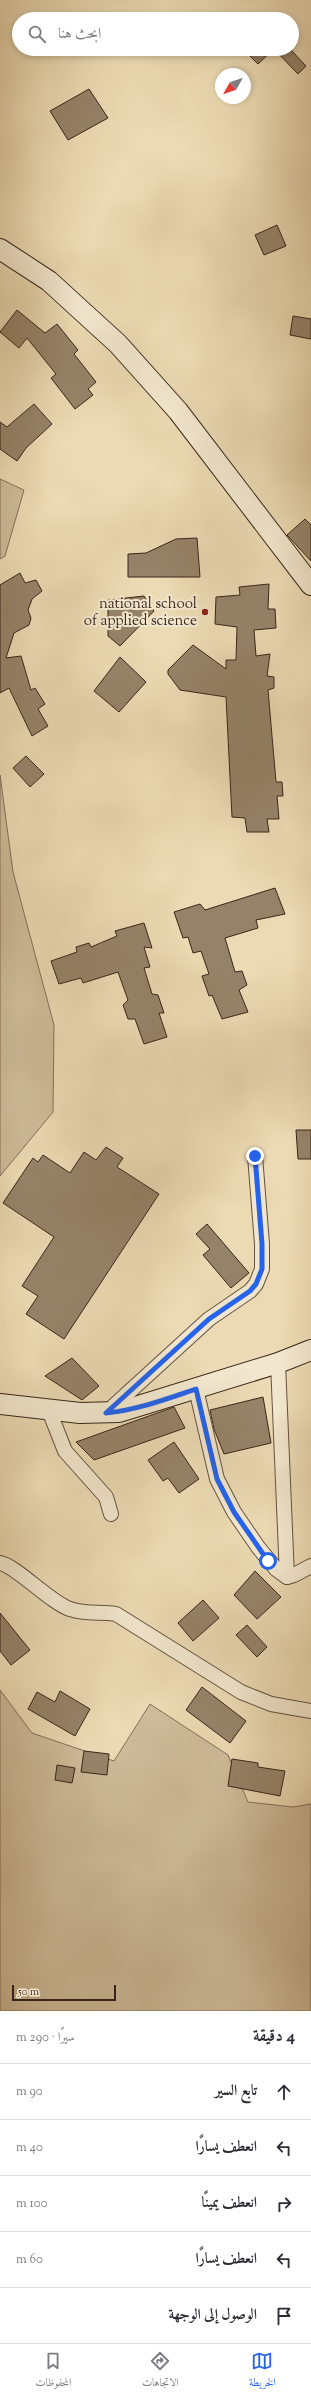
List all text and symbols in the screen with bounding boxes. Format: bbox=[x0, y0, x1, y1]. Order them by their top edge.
search box bbox=[12, 12, 299, 56]
icon: search bbox=[26, 23, 48, 45]
text: ابحث هنا bbox=[58, 24, 101, 45]
north arrow bbox=[215, 68, 251, 104]
place label: national school of applied science bbox=[84, 594, 197, 632]
marker: national school of applied science bbox=[200, 607, 210, 617]
route end bbox=[246, 1147, 264, 1165]
route start bbox=[259, 1552, 277, 1570]
scale bar bbox=[12, 1983, 116, 2002]
text: 50 m bbox=[18, 1984, 39, 2000]
text: 4 دقيقة bbox=[253, 2025, 295, 2049]
text: سيرًا · 290 m bbox=[16, 2029, 75, 2047]
text: تابع السير bbox=[215, 2081, 257, 2102]
icon: ahead bbox=[273, 2081, 295, 2103]
text: 90 m bbox=[16, 2083, 43, 2101]
text: انعطف يسارًا bbox=[196, 2137, 257, 2158]
icon: left bbox=[273, 2137, 295, 2159]
text: 40 m bbox=[16, 2139, 43, 2157]
text: انعطف يمينًا bbox=[202, 2193, 257, 2214]
icon: right bbox=[273, 2193, 295, 2215]
text: 100 m bbox=[16, 2195, 48, 2213]
text: انعطف يسارًا bbox=[196, 2249, 257, 2270]
icon: left bbox=[273, 2249, 295, 2271]
text: 60 m bbox=[16, 2251, 43, 2269]
text: الوصول إلى الوجهة bbox=[168, 2305, 257, 2326]
icon: arrive bbox=[273, 2305, 295, 2327]
tab: المحفوظات bbox=[35, 2350, 71, 2393]
tab: الاتجاهات bbox=[142, 2350, 179, 2393]
tab: الخريطة bbox=[249, 2350, 276, 2393]

